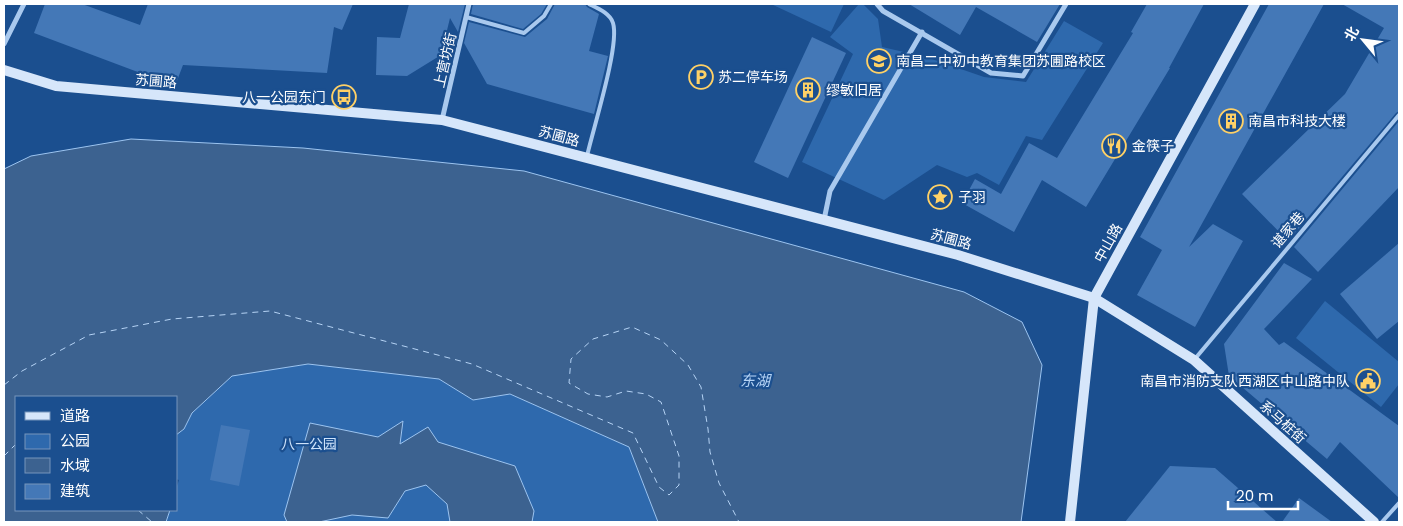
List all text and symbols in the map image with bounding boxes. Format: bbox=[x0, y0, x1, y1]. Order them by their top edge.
north arrow bbox=[1338, 15, 1388, 65]
text: 北 bbox=[1339, 23, 1364, 45]
street label: 上营坊街 bbox=[429, 30, 461, 90]
school or university icon: 南昌二中初中教育集团苏圃路校区 bbox=[866, 48, 892, 74]
place label: 南昌二中初中教育集团苏圃路校区 bbox=[896, 51, 1106, 71]
parking icon: 苏二停车场 bbox=[688, 64, 714, 90]
place label: 苏二停车场 bbox=[718, 67, 788, 87]
street label: 苏圃路 bbox=[134, 69, 178, 93]
building icon: 缪敏旧居 bbox=[795, 77, 821, 103]
place label: 缪敏旧居 bbox=[826, 80, 882, 100]
bus stop icon: 八一公园东门 bbox=[331, 84, 357, 110]
place label: 八一公园东门 bbox=[242, 87, 326, 107]
building icon: 南昌市科技大楼 bbox=[1218, 108, 1244, 134]
place label: 南昌市科技大楼 bbox=[1248, 111, 1346, 131]
street label: 苏圃路 bbox=[536, 121, 582, 151]
restaurant icon: 金筷子 bbox=[1101, 133, 1127, 159]
place label: 金筷子 bbox=[1132, 136, 1174, 156]
place icon: 子羽 bbox=[927, 184, 953, 210]
place label: 子羽 bbox=[958, 187, 986, 207]
street label: 谌家巷 bbox=[1267, 207, 1309, 253]
street label: 中山路 bbox=[1089, 220, 1127, 266]
street label: 苏圃路 bbox=[928, 224, 974, 254]
public building icon: 南昌市消防支队西湖区中山路中队 bbox=[1355, 368, 1381, 394]
water label: 东湖 bbox=[740, 370, 772, 391]
place label: 南昌市消防支队西湖区中山路中队 bbox=[1140, 371, 1350, 391]
legend bbox=[15, 396, 178, 511]
street label: 系马桩街 bbox=[1256, 396, 1310, 448]
text: 道路 bbox=[60, 405, 90, 426]
text: 公园 bbox=[60, 430, 90, 451]
park label: 八一公园 bbox=[281, 434, 337, 454]
text: 水域 bbox=[60, 455, 90, 476]
scale bar bbox=[1228, 478, 1298, 510]
text: 建筑 bbox=[60, 480, 90, 501]
text: 20 m bbox=[1236, 485, 1274, 506]

